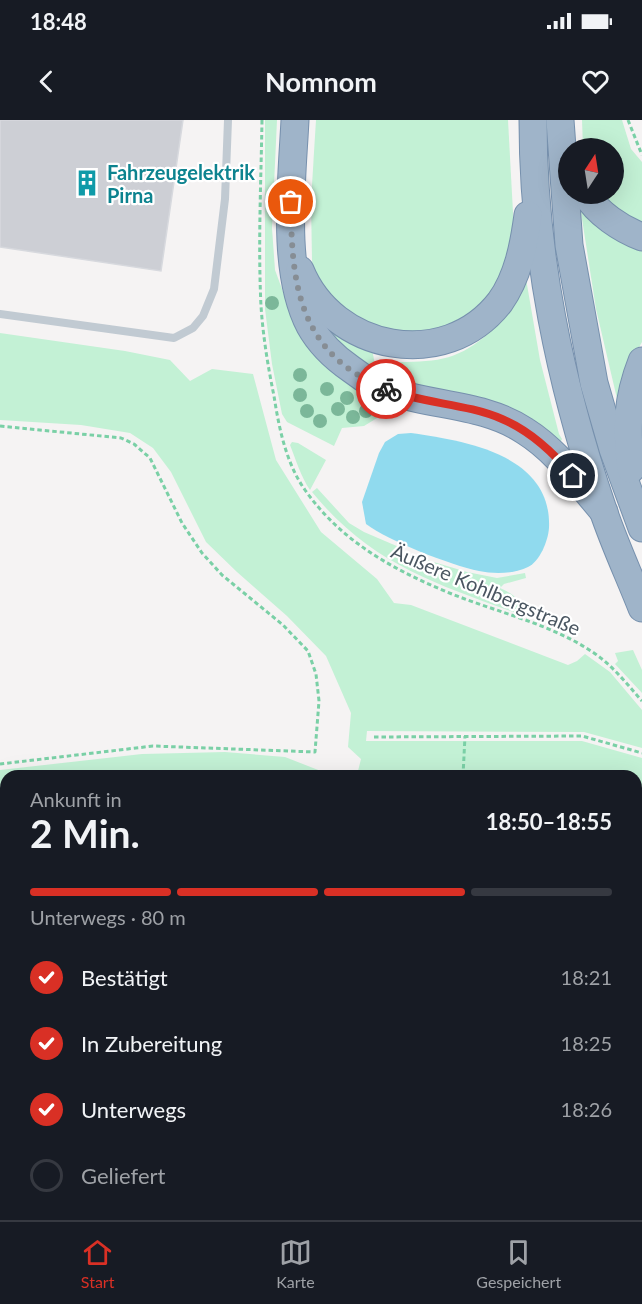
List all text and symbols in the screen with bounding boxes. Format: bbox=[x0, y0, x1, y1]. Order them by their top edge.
text: 18:48 bbox=[30, 8, 87, 35]
icon: back bbox=[30, 65, 63, 98]
text: Nomnom bbox=[265, 65, 377, 98]
icon: heart bbox=[579, 65, 612, 98]
north arrow bbox=[558, 138, 624, 204]
map controls bbox=[558, 138, 624, 204]
place label: Fahrzeugelektrik Pirna bbox=[107, 160, 255, 207]
building icon: Fahrzeugelektrik Pirna bbox=[72, 168, 102, 198]
pin bbox=[265, 176, 316, 227]
icon: bag bbox=[274, 185, 307, 218]
courier bbox=[356, 359, 416, 419]
icon: bike bbox=[370, 373, 403, 406]
pin bbox=[547, 450, 598, 501]
icon: home bbox=[556, 459, 589, 492]
street label: Äußere Kohlbergstraße bbox=[388, 538, 584, 640]
text: Ankunft in bbox=[30, 787, 122, 811]
text: 18:50–18:55 bbox=[486, 808, 612, 835]
text: 2 Min. bbox=[30, 810, 140, 856]
text: Unterwegs · 80 m bbox=[30, 905, 186, 929]
icon: check bbox=[30, 961, 63, 994]
text: Bestätigt bbox=[81, 964, 168, 991]
text: 18:21 bbox=[561, 965, 612, 989]
icon: check bbox=[30, 1027, 63, 1060]
text: In Zubereitung bbox=[81, 1030, 222, 1057]
text: 18:25 bbox=[561, 1031, 612, 1055]
icon: check bbox=[30, 1093, 63, 1126]
text: Unterwegs bbox=[81, 1096, 186, 1123]
text: 18:26 bbox=[561, 1097, 612, 1121]
text: Geliefert bbox=[81, 1162, 165, 1189]
tab: Start bbox=[81, 1236, 114, 1291]
tab: Karte bbox=[276, 1236, 315, 1291]
tab: Gespeichert bbox=[476, 1236, 561, 1291]

